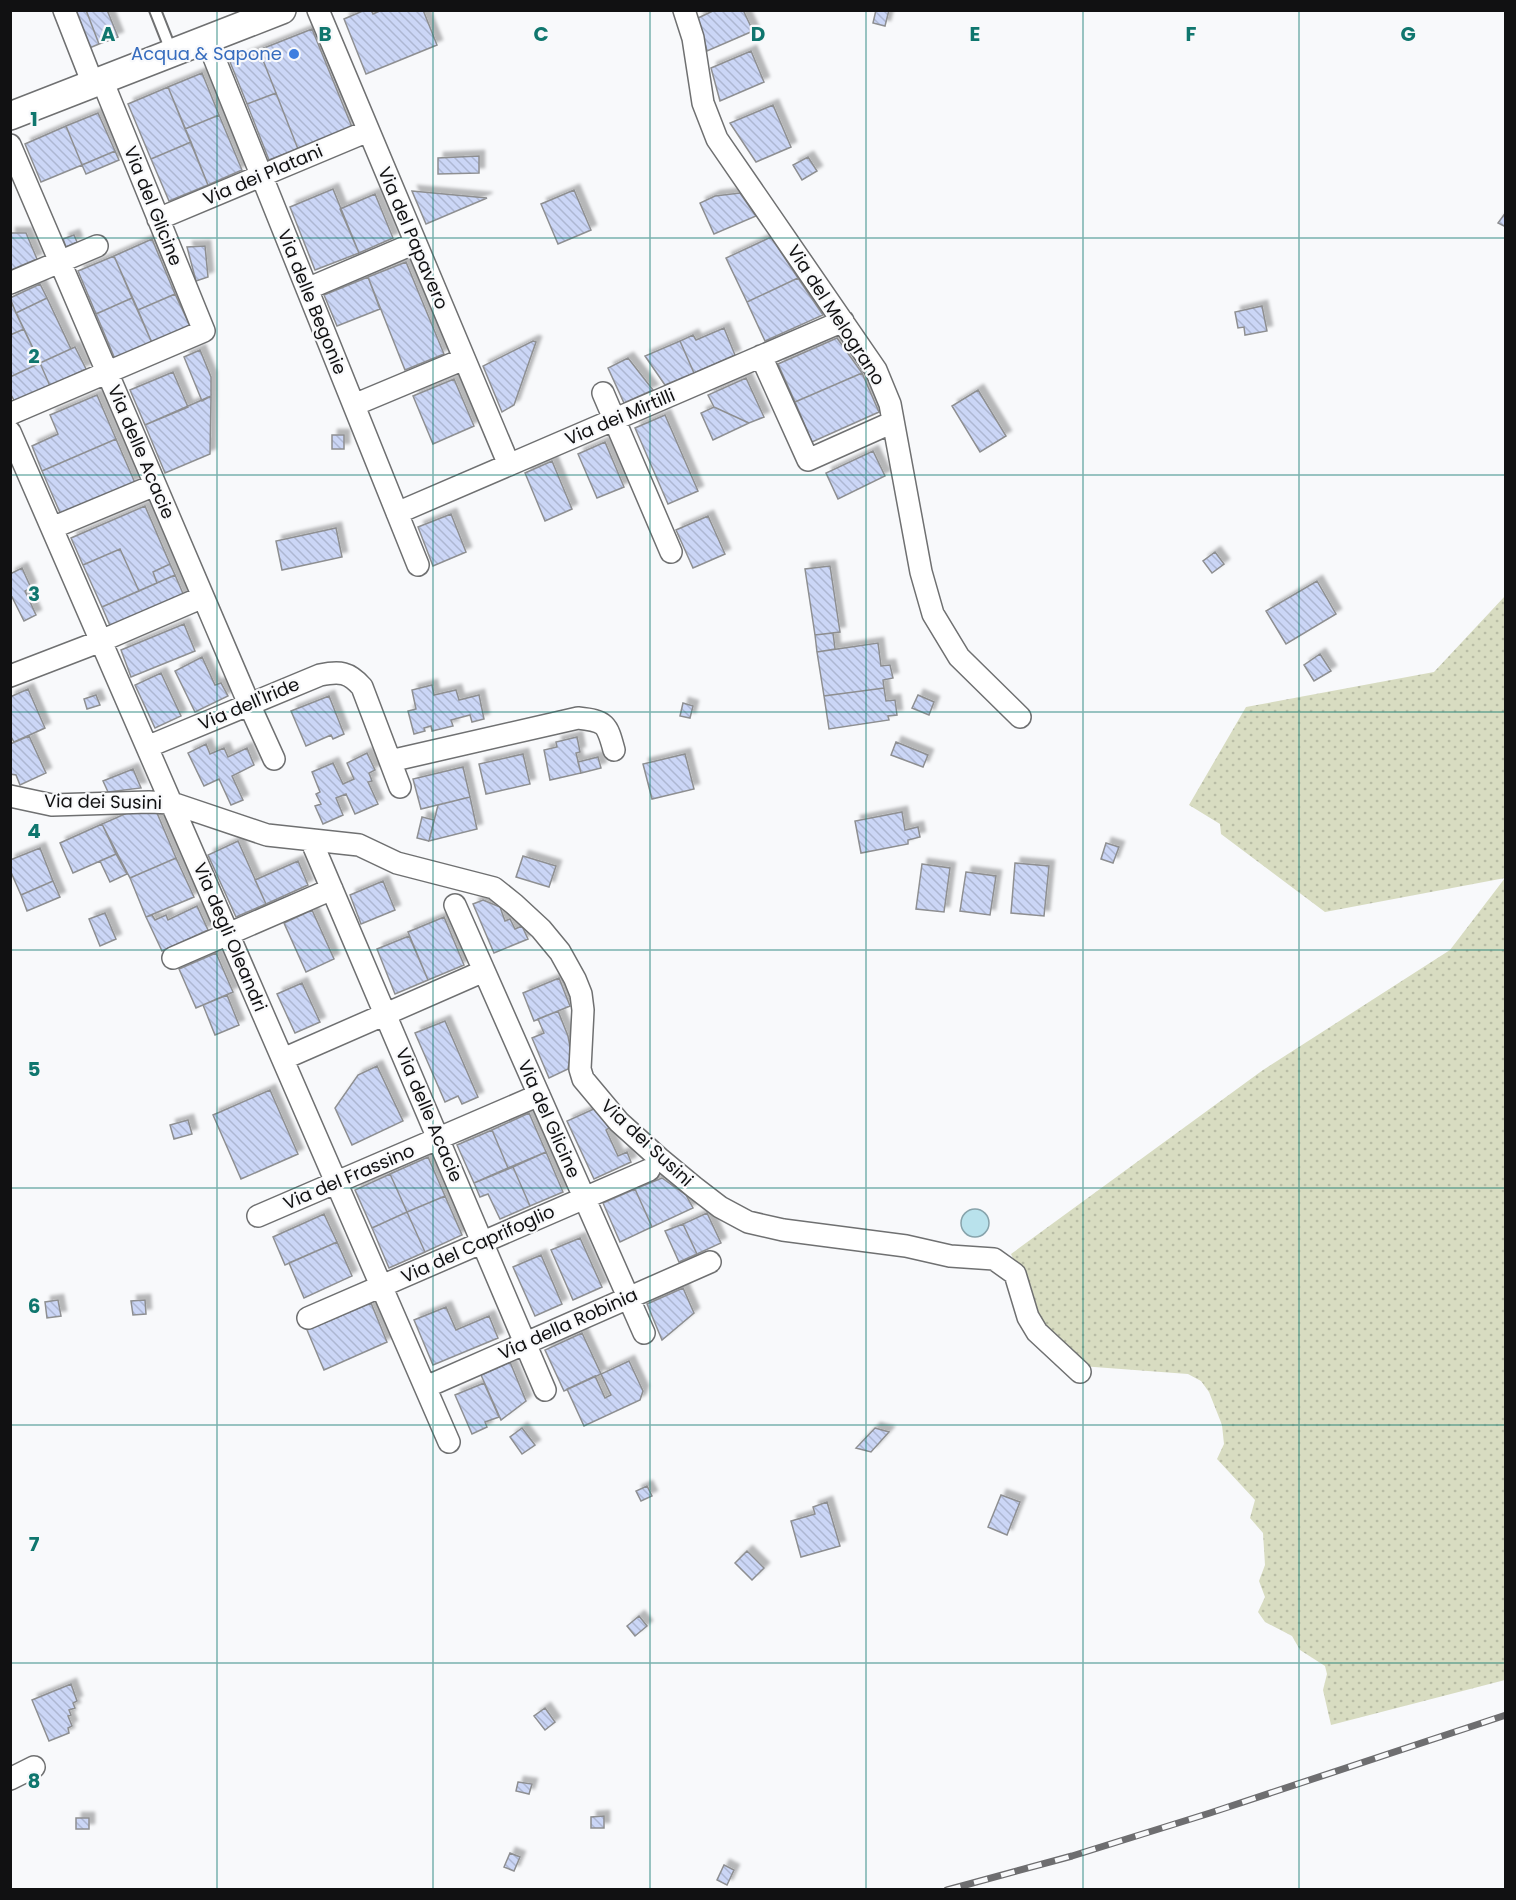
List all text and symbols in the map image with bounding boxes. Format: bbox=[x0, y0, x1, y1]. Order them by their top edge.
text: A bbox=[101, 20, 116, 48]
text: B bbox=[318, 20, 332, 48]
text: C bbox=[533, 20, 549, 48]
text: D bbox=[751, 20, 765, 48]
text: E bbox=[970, 20, 980, 48]
text: F bbox=[1186, 20, 1197, 48]
text: G bbox=[1400, 20, 1416, 48]
place label: Acqua & Sapone bbox=[131, 41, 282, 66]
marker: Acqua & Sapone bbox=[287, 47, 301, 61]
text: 1 bbox=[30, 105, 38, 133]
street label: Via dei Platani bbox=[199, 138, 327, 211]
street label: Via del Glicine bbox=[118, 142, 189, 269]
street label: Via del Papavero bbox=[372, 163, 455, 313]
street label: Via delle Begonie bbox=[272, 225, 353, 378]
street label: Via del Melograno bbox=[782, 240, 891, 390]
text: 2 bbox=[28, 342, 40, 370]
street label: Via delle Acacie bbox=[102, 381, 181, 523]
street label: Via dei Mirtilli bbox=[561, 382, 679, 451]
text: 3 bbox=[28, 580, 40, 608]
street label: Via dell'Iride bbox=[194, 671, 303, 736]
street label: Via dei Susini bbox=[44, 788, 162, 815]
text: 4 bbox=[27, 817, 41, 845]
street label: Via degli Oleandri bbox=[188, 859, 273, 1015]
street label: Via delle Acacie bbox=[390, 1044, 469, 1186]
text: 5 bbox=[28, 1055, 41, 1083]
street label: Via del Glicine bbox=[512, 1056, 587, 1182]
street label: Via dei Susini bbox=[596, 1093, 699, 1192]
street label: Via del Frassino bbox=[279, 1138, 418, 1215]
street label: Via del Caprifoglio bbox=[397, 1198, 558, 1289]
street label: Via della Robinia bbox=[494, 1282, 641, 1365]
text: 6 bbox=[28, 1292, 40, 1320]
text: 7 bbox=[29, 1530, 40, 1558]
text: 8 bbox=[28, 1767, 40, 1795]

